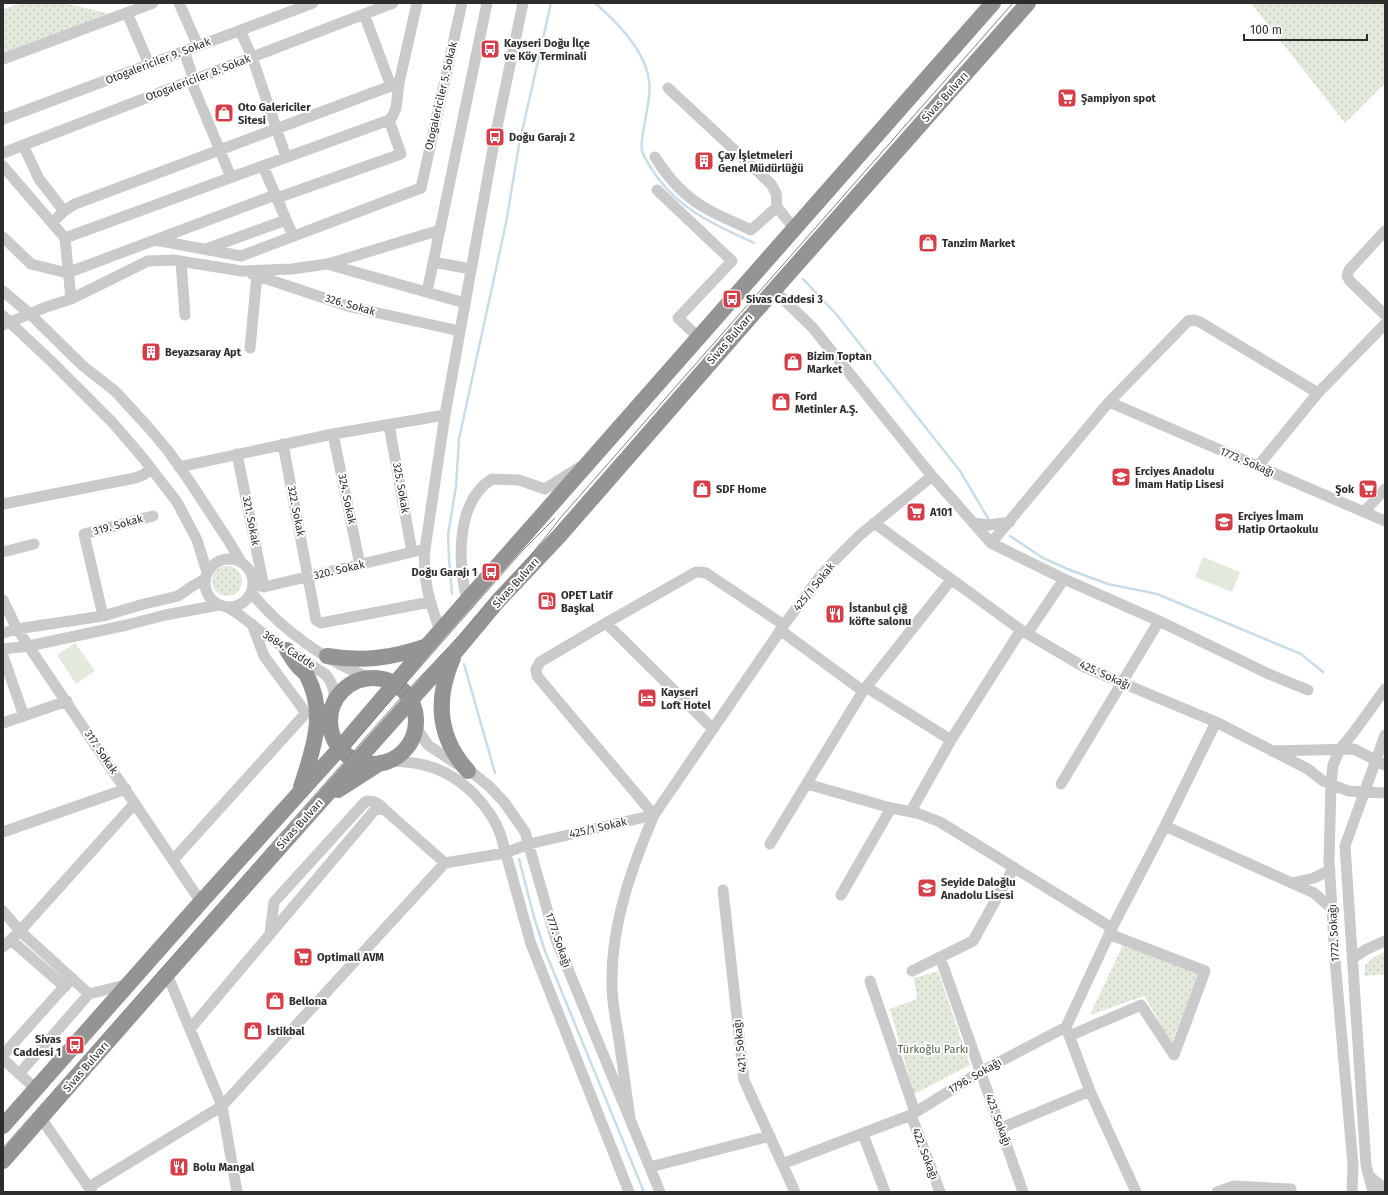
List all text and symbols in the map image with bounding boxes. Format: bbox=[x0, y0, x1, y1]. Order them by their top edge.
scale bar bbox=[1244, 16, 1367, 42]
text: 100 m bbox=[1250, 23, 1282, 37]
street label: Otogalericiler 9. Sokak bbox=[104, 35, 213, 87]
place label: Kayseri Doğu İlçe ve Köy Terminali bbox=[503, 37, 590, 63]
bus stop icon: Kayseri Doğu İlçe ve Köy Terminali bbox=[479, 38, 501, 60]
street label: Otogalericiler 5. Sokak bbox=[422, 40, 460, 152]
street label: Otogalericiler 8. Sokak bbox=[144, 52, 253, 104]
street label: Sivas Bulvarı bbox=[919, 69, 971, 125]
supermarket icon: Şampiyon spot bbox=[1056, 87, 1078, 109]
place label: Şampiyon spot bbox=[1081, 92, 1157, 105]
place label: Oto Galericiler Sitesi bbox=[238, 101, 311, 127]
shop icon: Oto Galericiler Sitesi bbox=[213, 102, 235, 124]
bus stop icon: Doğu Garajı 2 bbox=[484, 126, 506, 148]
place label: Doğu Garajı 2 bbox=[509, 131, 575, 144]
place label: Çay İşletmeleri Genel Müdürlüğü bbox=[718, 149, 804, 175]
building icon: Çay İşletmeleri Genel Müdürlüğü bbox=[693, 150, 715, 172]
shop icon: Tanzim Market bbox=[917, 232, 939, 254]
place label: Tanzim Market bbox=[942, 237, 1016, 250]
bus stop icon: Sivas Caddesi 3 bbox=[721, 288, 743, 310]
street label: 326. Sokak bbox=[323, 292, 377, 318]
place label: Sivas Caddesi 3 bbox=[746, 293, 823, 306]
street label: Sivas Bulvarı bbox=[704, 311, 756, 367]
building icon: Beyazsaray Apt bbox=[140, 341, 162, 363]
place label: Beyazsaray Apt bbox=[165, 346, 242, 359]
place label: Bizim Toptan Market bbox=[807, 350, 872, 376]
shop icon: Bizim Toptan Market bbox=[782, 351, 804, 373]
place label: Ford Metinler A.Ş. bbox=[795, 390, 858, 416]
shop icon: Ford Metinler A.Ş. bbox=[770, 391, 792, 413]
street label: 1773. Sokağı bbox=[1218, 445, 1276, 479]
street label: 325. Sokak bbox=[390, 462, 412, 515]
place label: Erciyes Anadolu İmam Hatip Lisesi bbox=[1135, 465, 1224, 491]
school or university icon: Erciyes Anadolu İmam Hatip Lisesi bbox=[1110, 466, 1132, 488]
street label: 324. Sokak bbox=[335, 472, 359, 526]
shop icon: SDF Home bbox=[691, 478, 713, 500]
supermarket icon: Şok bbox=[1357, 478, 1379, 500]
place label: SDF Home bbox=[716, 483, 767, 496]
place label: Şok bbox=[1335, 483, 1355, 496]
street label: 322. Sokak bbox=[285, 485, 307, 538]
street label: 321. Sokak bbox=[240, 495, 262, 547]
supermarket icon: A101 bbox=[905, 501, 927, 523]
place label: A101 bbox=[929, 506, 952, 519]
place label: Erciyes İmam Hatip Ortaokulu bbox=[1238, 510, 1318, 536]
school or university icon: Erciyes İmam Hatip Ortaokulu bbox=[1213, 511, 1235, 533]
street label: 319. Sokak bbox=[92, 512, 145, 538]
street label: Sivas Bulvarı bbox=[490, 555, 542, 611]
street label: 320. Sokak bbox=[312, 558, 366, 582]
street label: 425/1 Sokak bbox=[791, 560, 838, 614]
bus stop icon: Doğu Garajı 1 bbox=[480, 561, 502, 583]
place label: Doğu Garajı 1 bbox=[412, 566, 477, 579]
place label: OPET Latif Başkal bbox=[561, 589, 613, 615]
fuel station icon: OPET Latif Başkal bbox=[536, 590, 558, 612]
place label: İstanbul çiğ köfte salonu bbox=[849, 602, 911, 628]
restaurant icon: İstanbul çiğ köfte salonu bbox=[824, 603, 846, 625]
street label: 3684. Cadde bbox=[260, 628, 318, 672]
street label: 425. Sokağı bbox=[1077, 658, 1133, 692]
place label: Kayseri Loft Hotel bbox=[661, 686, 711, 712]
hotel icon: Kayseri Loft Hotel bbox=[636, 687, 658, 709]
street label: 317. Sokak bbox=[82, 728, 121, 777]
street label: Sivas Bulvarı bbox=[274, 796, 326, 852]
street label: 425/1 Sokak bbox=[568, 815, 628, 841]
place label: Seyide Daloğlu Anadolu Lisesi bbox=[940, 876, 1016, 902]
school or university icon: Seyide Daloğlu Anadolu Lisesi bbox=[916, 877, 938, 899]
street label: 1772. Sokağı bbox=[1326, 904, 1342, 962]
street label: 1777. Sokağı bbox=[542, 911, 574, 969]
supermarket icon: Optimall AVM bbox=[292, 946, 314, 968]
place label: Optimall AVM bbox=[317, 951, 384, 964]
shop icon: Bellona bbox=[264, 990, 286, 1012]
place label: Bellona bbox=[289, 995, 327, 1008]
street label: 421. Sokağı bbox=[731, 1019, 749, 1073]
shop icon: İstikbal bbox=[242, 1020, 264, 1042]
place label: İstikbal bbox=[267, 1025, 305, 1038]
place label: Sivas Caddesi 1 bbox=[13, 1033, 62, 1059]
bus stop icon: Sivas Caddesi 1 bbox=[64, 1034, 86, 1056]
street label: Sivas Bulvarı bbox=[60, 1039, 112, 1095]
park label: Türkoğlu Parkı bbox=[898, 1043, 968, 1056]
street label: 1796. Sokağı bbox=[946, 1056, 1004, 1096]
street label: 423. Sokağı bbox=[983, 1092, 1013, 1148]
street label: 422. Sokağı bbox=[909, 1126, 941, 1182]
restaurant icon: Bolu Mangal bbox=[168, 1156, 190, 1178]
place label: Bolu Mangal bbox=[193, 1161, 255, 1174]

